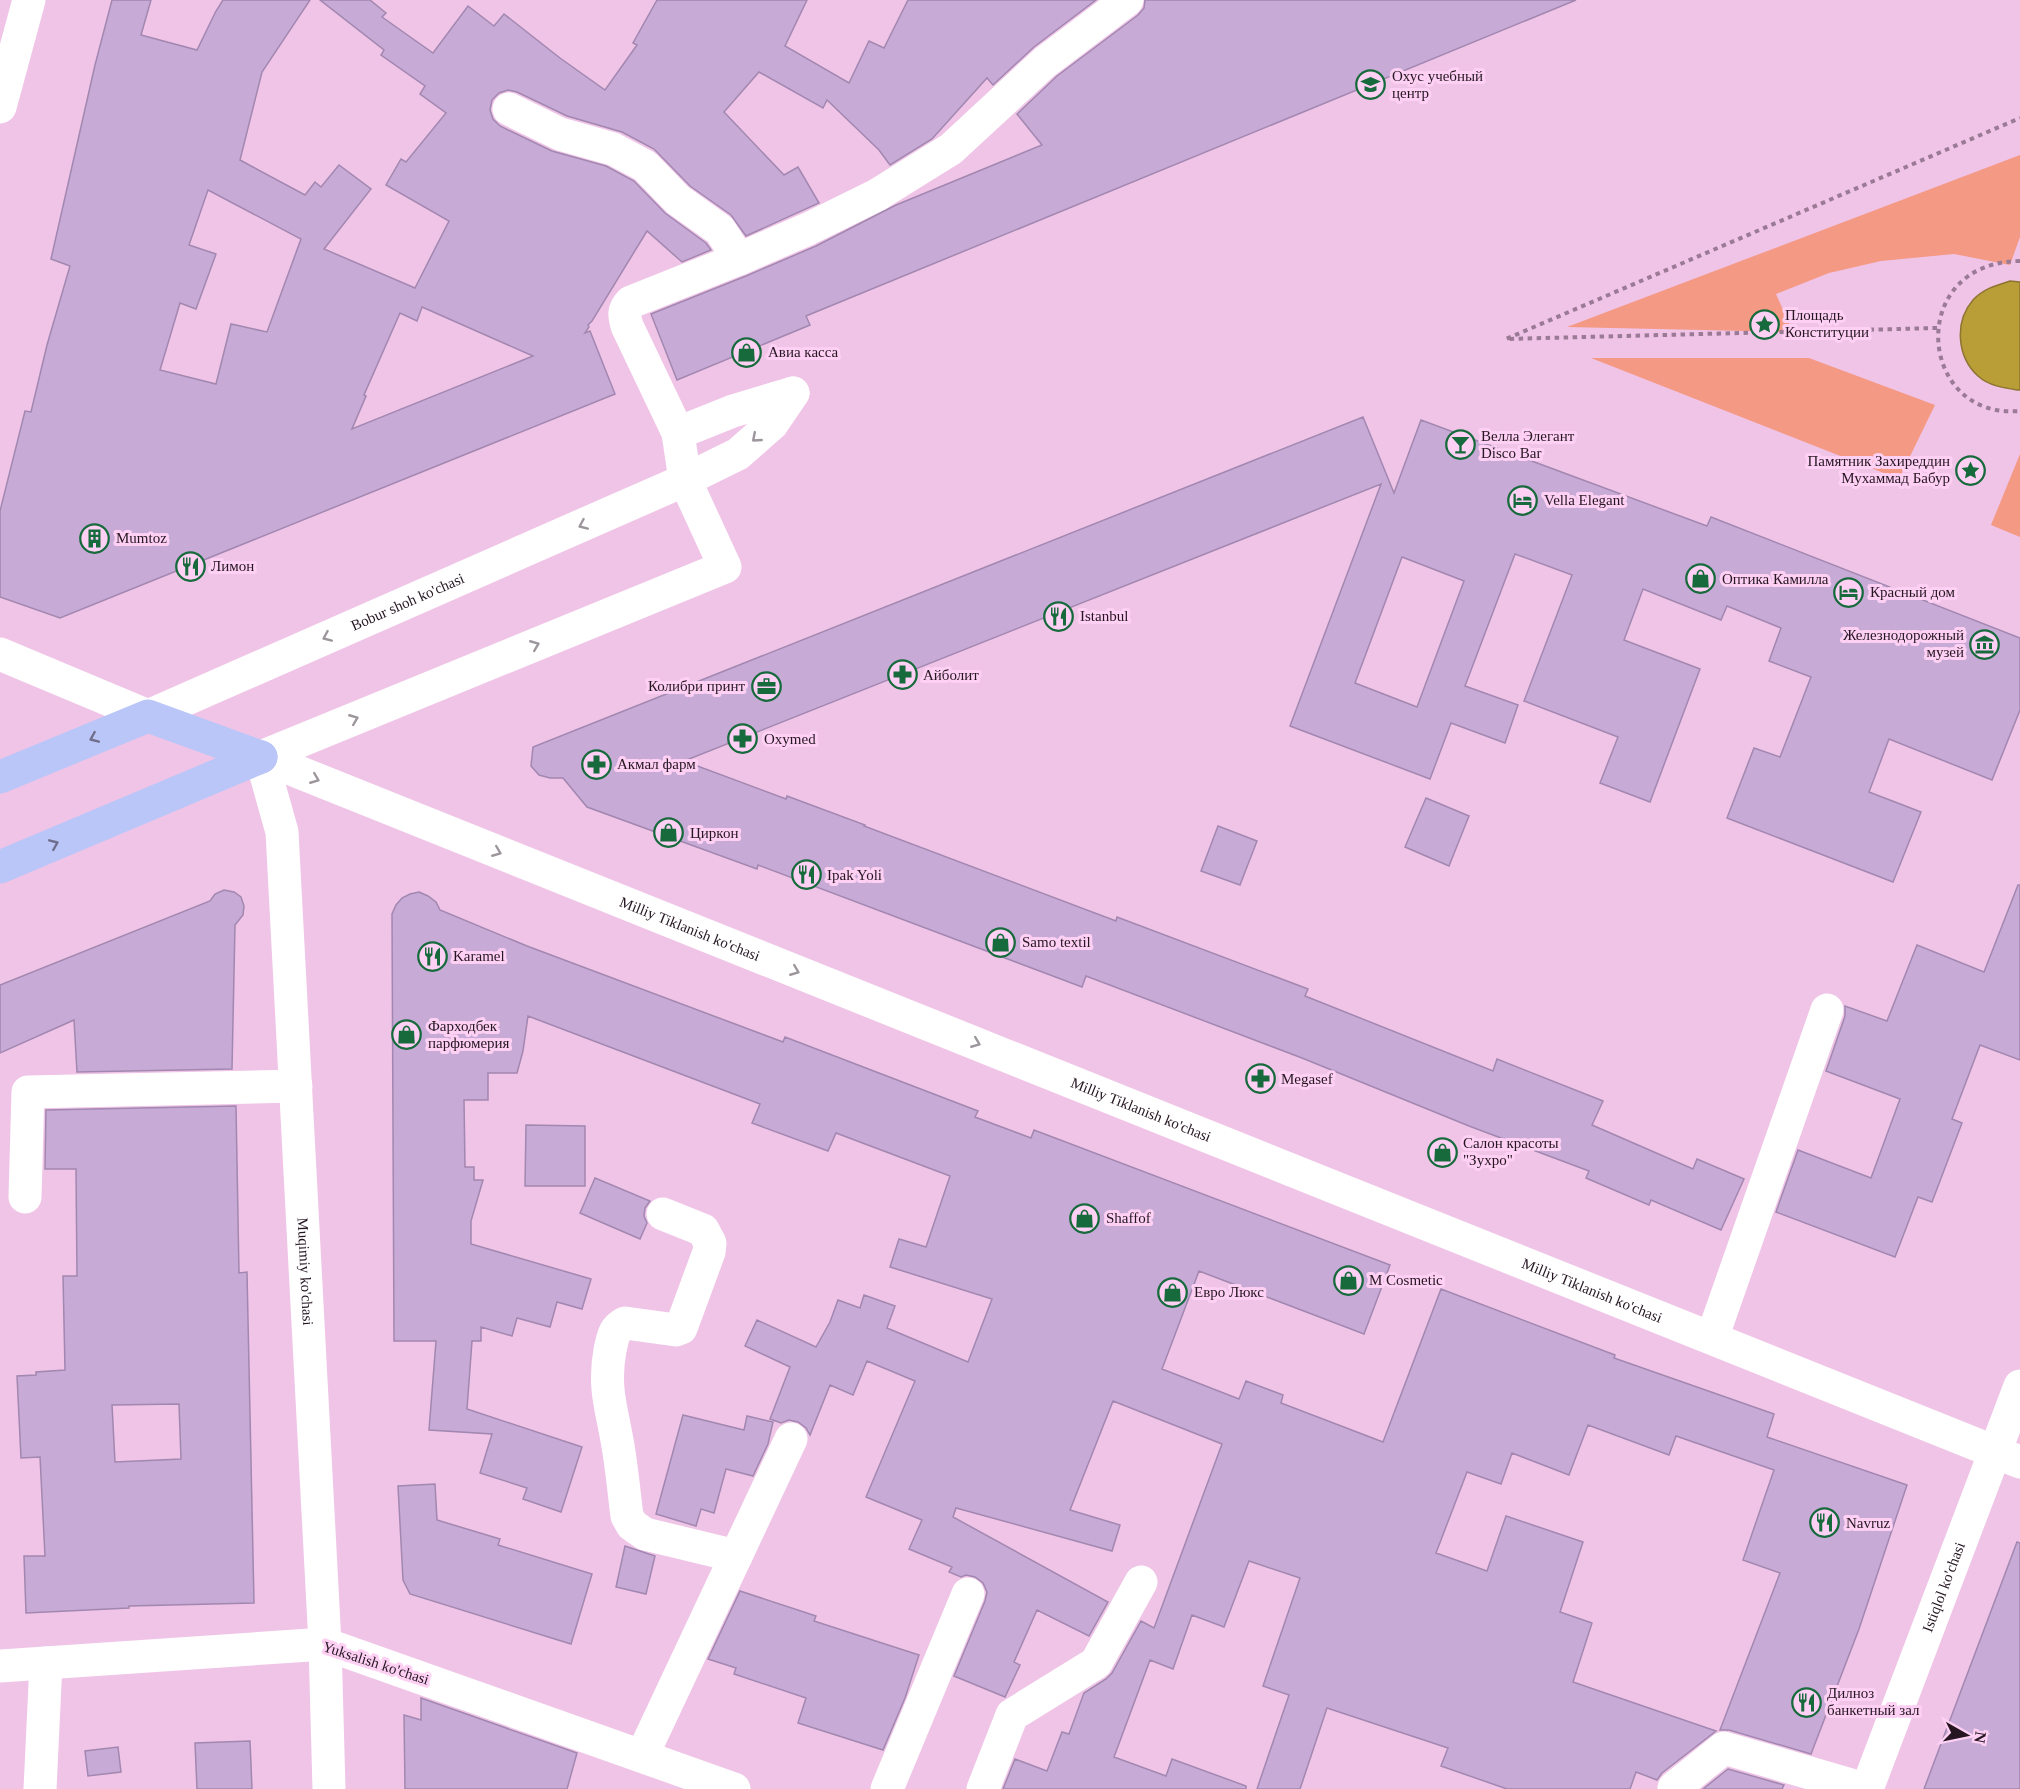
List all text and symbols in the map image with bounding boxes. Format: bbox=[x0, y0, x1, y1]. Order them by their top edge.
place label: Охус учебный центр bbox=[1392, 68, 1483, 101]
school or university icon: Охус учебный центр bbox=[1355, 69, 1387, 101]
place label: Площадь Конституции bbox=[1785, 307, 1869, 340]
place icon: Площадь Конституции bbox=[1748, 308, 1780, 340]
shop icon: Авиа касса bbox=[731, 336, 763, 368]
place label: Авиа касса bbox=[768, 344, 839, 360]
place label: Велла Элегант Disco Bar bbox=[1481, 428, 1575, 461]
bar icon: Велла Элегант Disco Bar bbox=[1444, 429, 1476, 461]
one-way arrow bbox=[752, 431, 763, 442]
place label: Памятник Захиреддин Мухаммад Бабур bbox=[1807, 453, 1950, 486]
place icon: Памятник Захиреддин Мухаммад Бабур bbox=[1955, 454, 1987, 486]
hotel icon: Vella Elegant bbox=[1507, 484, 1539, 516]
place label: Vella Elegant bbox=[1544, 492, 1625, 508]
one-way arrow bbox=[578, 518, 589, 530]
building icon: Mumtoz bbox=[79, 522, 111, 554]
place label: Mumtoz bbox=[116, 530, 167, 546]
restaurant icon: Лимон bbox=[174, 550, 206, 582]
place label: Лимон bbox=[211, 558, 254, 574]
shop icon: Оптика Камилла bbox=[1685, 563, 1717, 595]
street label: Bobur shoh ko'chasi bbox=[349, 570, 467, 634]
place label: Оптика Камилла bbox=[1722, 571, 1829, 587]
hotel icon: Красный дом bbox=[1833, 576, 1865, 608]
place label: Красный дом bbox=[1870, 584, 1956, 600]
restaurant icon: Istanbul bbox=[1043, 600, 1075, 632]
place label: Istanbul bbox=[1080, 608, 1128, 624]
place label: Железнодорожный музей bbox=[1843, 627, 1964, 660]
museum icon: Железнодорожный музей bbox=[1969, 628, 2001, 660]
one-way arrow bbox=[322, 630, 333, 642]
one-way arrow bbox=[528, 640, 539, 652]
pharmacy icon: Айболит bbox=[886, 659, 918, 691]
place label: Айболит bbox=[923, 667, 979, 683]
office icon: Колибри принт bbox=[750, 670, 782, 702]
place label: Колибри принт bbox=[648, 678, 745, 694]
one-way arrow bbox=[348, 714, 359, 726]
pharmacy icon: Oxymed bbox=[727, 723, 759, 755]
one-way arrow bbox=[89, 731, 100, 743]
place label: Oxymed bbox=[764, 731, 816, 747]
pharmacy icon: Акмал фарм bbox=[580, 748, 612, 780]
place label: Акмал фарм bbox=[617, 756, 696, 772]
one-way arrow bbox=[309, 772, 320, 784]
shop icon: Циркон bbox=[653, 817, 685, 849]
place label: Циркон bbox=[690, 825, 738, 841]
one-way arrow bbox=[48, 839, 59, 851]
one-way arrow bbox=[490, 845, 501, 857]
restaurant icon: Ipak Yoli bbox=[790, 859, 822, 891]
place label: Ipak Yoli bbox=[827, 867, 882, 883]
street label: Milliy Tiklanish ko'chasi bbox=[617, 894, 762, 964]
shop icon: Samo textil bbox=[985, 926, 1017, 958]
place label: Samo textil bbox=[1022, 934, 1091, 950]
restaurant icon: Karamel bbox=[416, 940, 448, 972]
place label: Karamel bbox=[453, 948, 505, 964]
one-way arrow bbox=[788, 964, 799, 976]
place label: Фарходбек парфюмерия bbox=[428, 1018, 510, 1051]
shop icon: Фарходбек парфюмерия bbox=[391, 1019, 423, 1051]
one-way arrow bbox=[970, 1036, 980, 1049]
pharmacy icon: Megasef bbox=[1244, 1063, 1276, 1095]
place label: Megasef bbox=[1281, 1071, 1333, 1087]
street label: Milliy Tiklanish ko'chasi bbox=[1069, 1074, 1213, 1145]
place label: Салон красоты "Зухро" bbox=[1463, 1135, 1559, 1168]
shop icon: Салон красоты "Зухро" bbox=[1426, 1136, 1458, 1168]
shop icon: Shaffof bbox=[1069, 1202, 1101, 1234]
place label: Shaffof bbox=[1106, 1210, 1151, 1226]
street label: Muqimiy ko'chasi bbox=[294, 1217, 316, 1326]
street label: Milliy Tiklanish ko'chasi bbox=[1520, 1255, 1664, 1326]
shop icon: M Cosmetic bbox=[1332, 1264, 1364, 1296]
place label: M Cosmetic bbox=[1369, 1272, 1443, 1288]
shop icon: Евро Люкс bbox=[1157, 1276, 1189, 1308]
place label: Евро Люкс bbox=[1194, 1284, 1264, 1300]
restaurant icon: Navruz bbox=[1809, 1507, 1841, 1539]
place label: Navruz bbox=[1846, 1515, 1890, 1531]
street label: Istiqlol ko'chasi bbox=[1919, 1540, 1968, 1634]
street label: Yuksalish ko'chasi bbox=[321, 1638, 431, 1688]
place label: Дилноз банкетный зал bbox=[1827, 1685, 1920, 1718]
restaurant icon: Дилноз банкетный зал bbox=[1790, 1686, 1822, 1718]
north arrow bbox=[1936, 1705, 1996, 1765]
text: N bbox=[1971, 1730, 1990, 1745]

